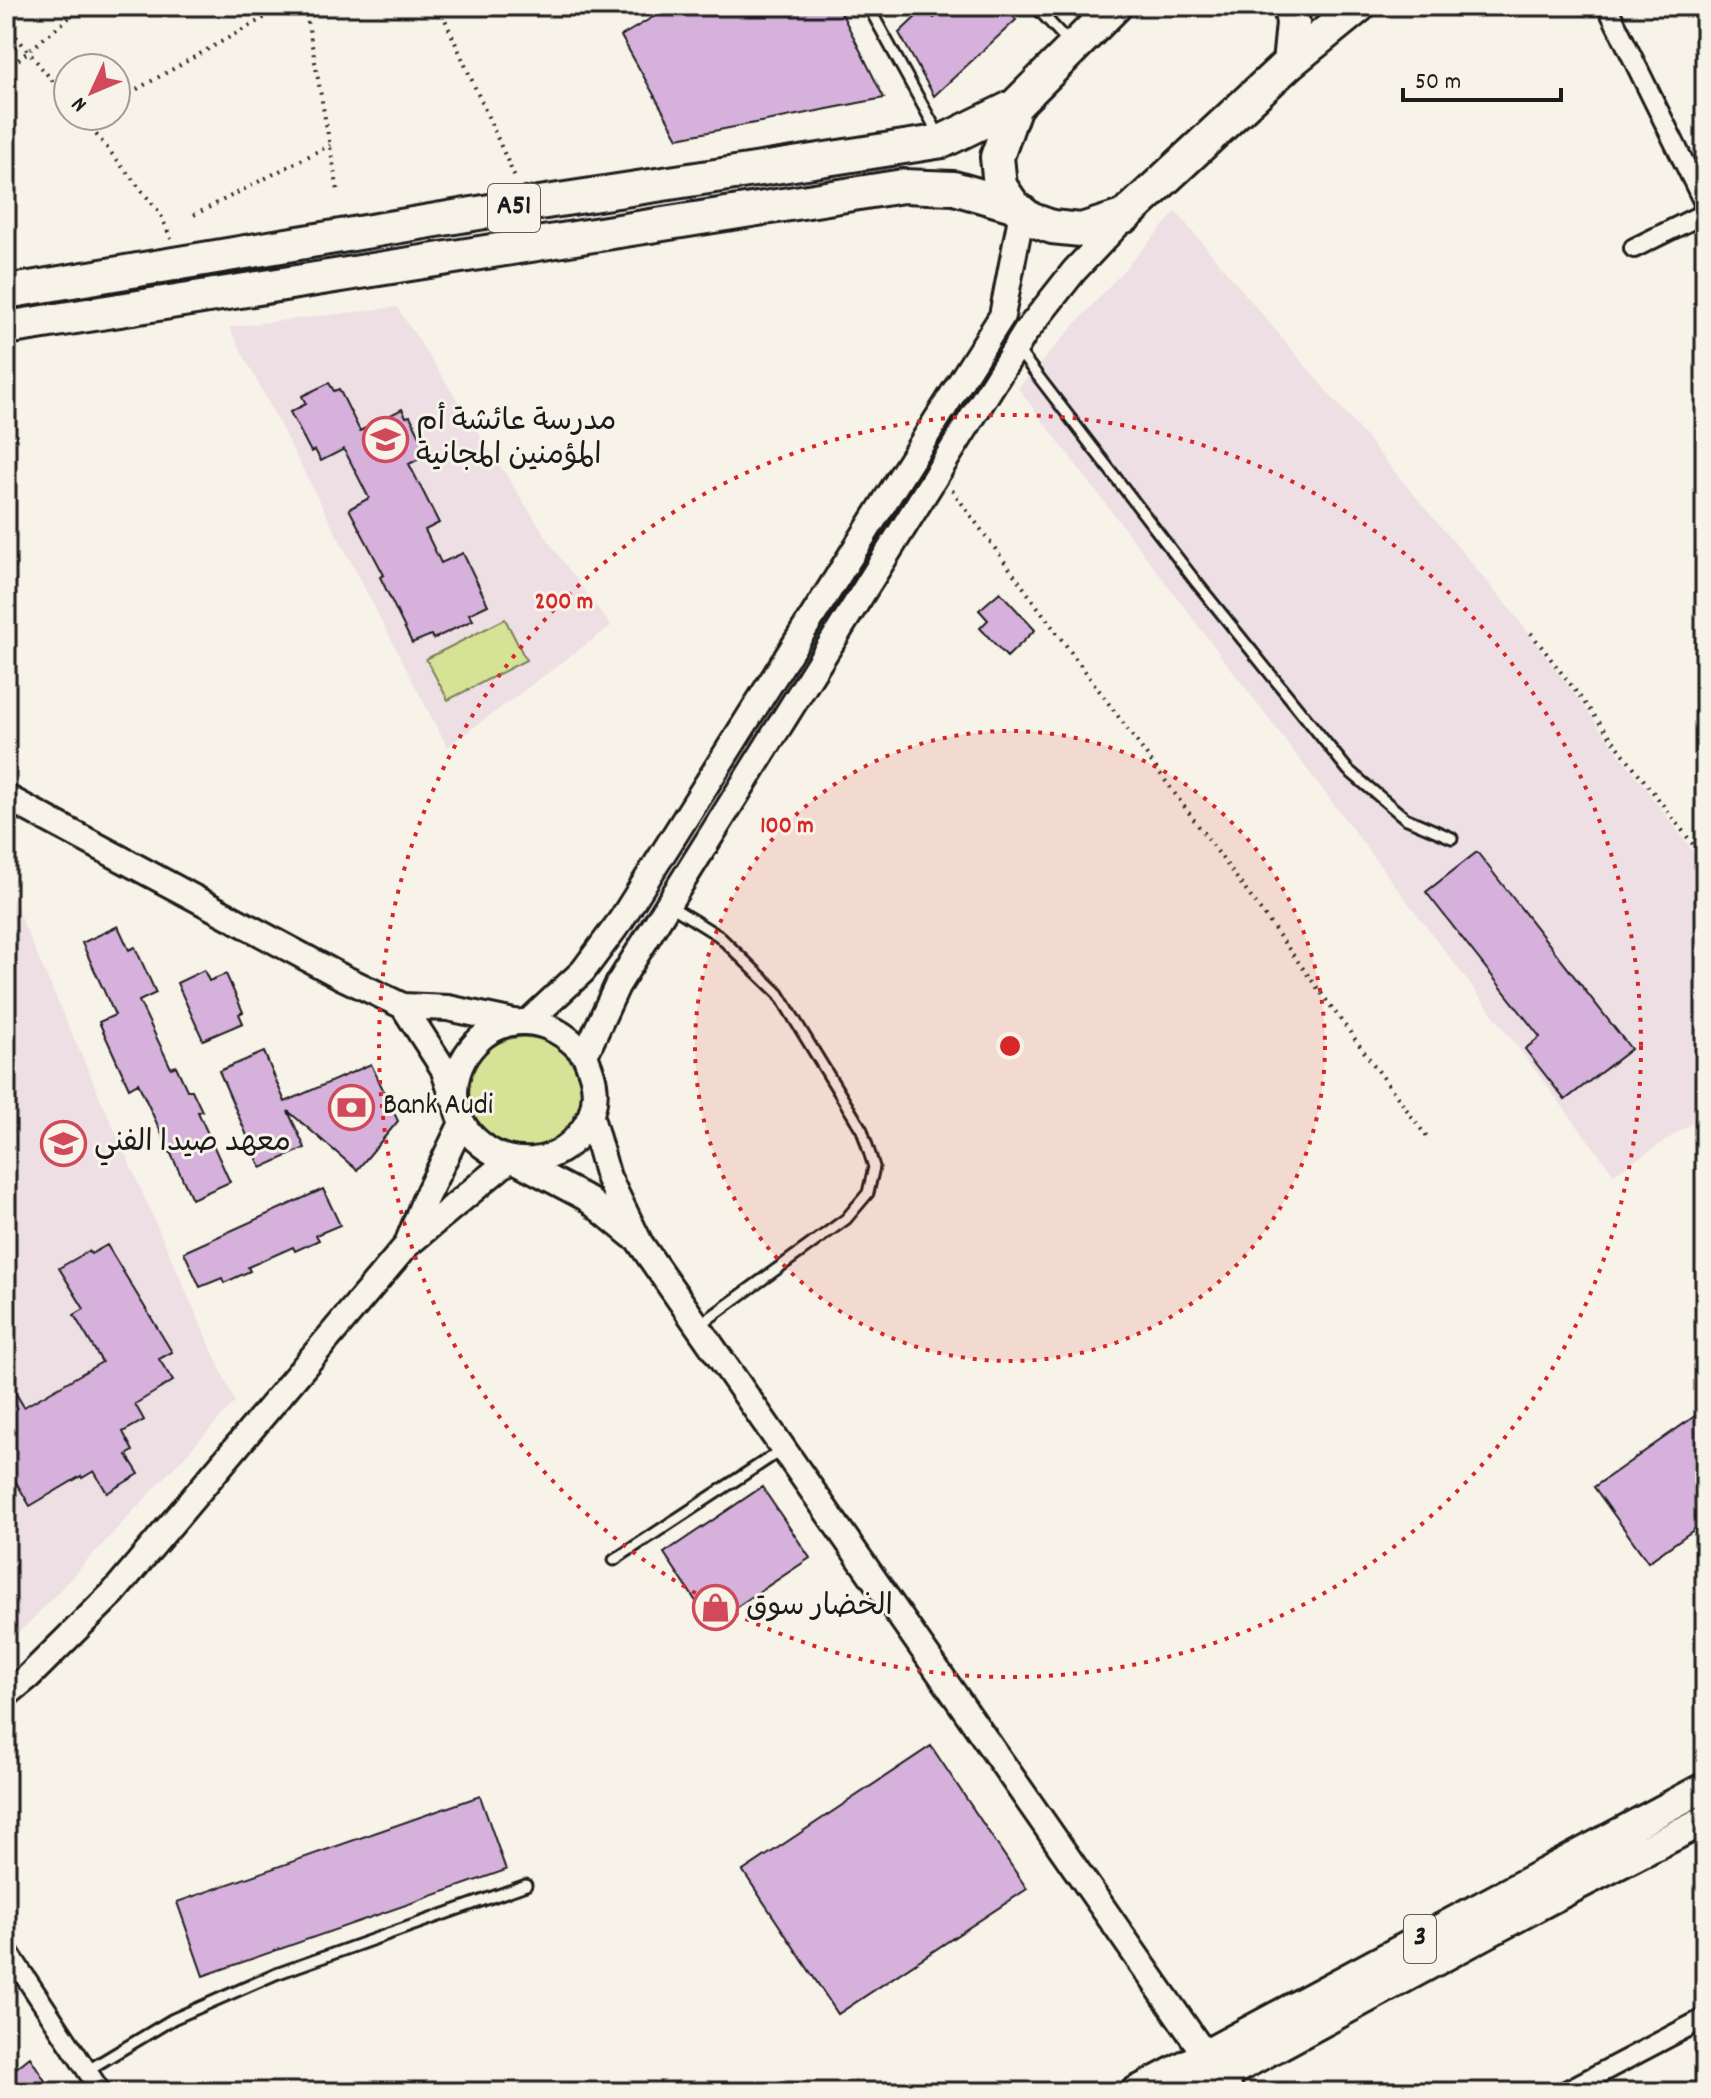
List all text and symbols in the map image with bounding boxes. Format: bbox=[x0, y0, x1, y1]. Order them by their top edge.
north arrow bbox=[52, 52, 132, 132]
scale bar bbox=[1403, 52, 1561, 102]
text: 50 m bbox=[1415, 66, 1461, 100]
text: N bbox=[65, 89, 95, 118]
road number: A51 bbox=[488, 184, 540, 232]
place label: مدرسة عائشة أم المؤمنين المجانية bbox=[416, 402, 617, 479]
school or university icon: مدرسة عائشة أم المؤمنين المجانية bbox=[361, 416, 409, 464]
text: 200 m bbox=[535, 586, 593, 620]
text: 100 m bbox=[760, 810, 814, 844]
centre of rings bbox=[996, 1032, 1024, 1060]
bank icon: Bank Audi bbox=[328, 1083, 376, 1131]
place label: Bank Audi bbox=[383, 1086, 493, 1129]
school or university icon: معهد صيدا الفني bbox=[39, 1120, 87, 1168]
place label: معهد صيدا الفني bbox=[94, 1123, 291, 1166]
shop icon: الخضار سوق bbox=[691, 1584, 739, 1632]
place label: الخضار سوق bbox=[746, 1587, 893, 1630]
road number: 3 bbox=[1404, 1915, 1436, 1963]

